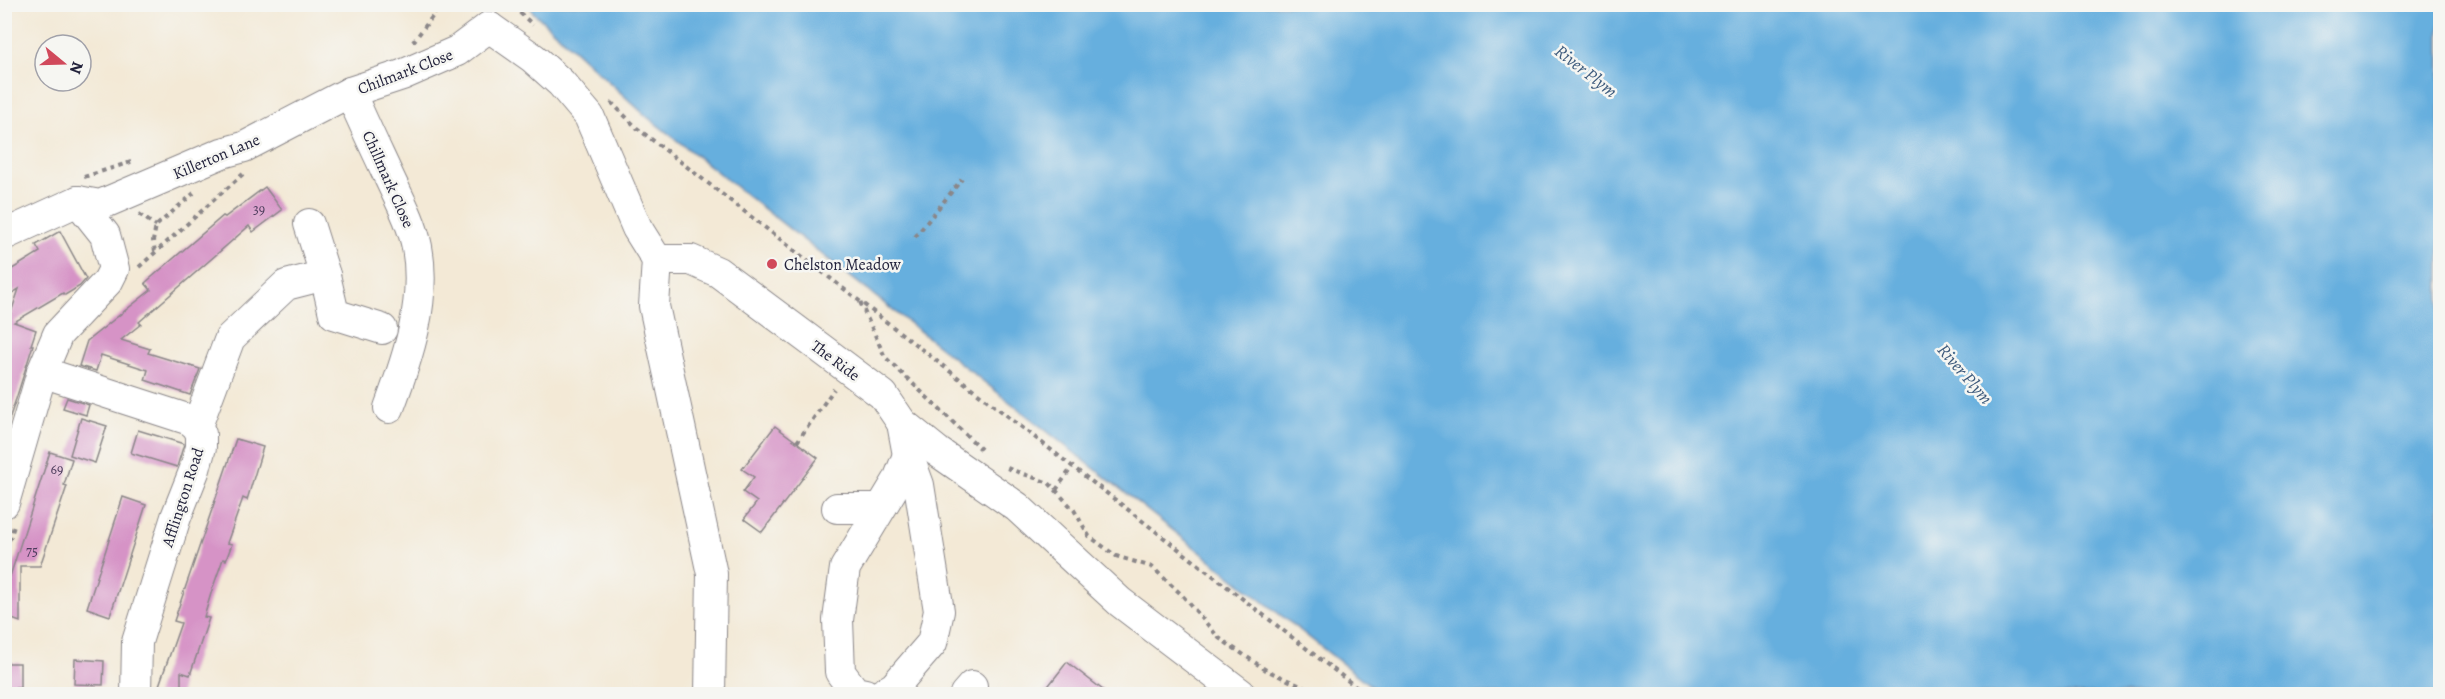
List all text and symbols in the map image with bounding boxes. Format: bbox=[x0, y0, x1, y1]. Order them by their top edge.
north arrow bbox=[33, 33, 93, 93]
water label: River Plym bbox=[1550, 39, 1622, 103]
street label: Chilmark Close bbox=[355, 44, 456, 100]
text: N bbox=[64, 58, 89, 77]
street label: Chillmark Close bbox=[357, 127, 419, 232]
street label: Killerton Lane bbox=[170, 129, 263, 185]
house number: 39 bbox=[253, 200, 265, 219]
place label: Chelston Meadow bbox=[784, 254, 901, 276]
marker: Chelston Meadow bbox=[765, 257, 779, 271]
street label: The Ride bbox=[806, 335, 864, 386]
water label: River Plym bbox=[1932, 338, 1998, 410]
street label: Afflington Road bbox=[156, 444, 209, 551]
house number: 69 bbox=[51, 460, 63, 479]
house number: 75 bbox=[26, 542, 38, 561]

